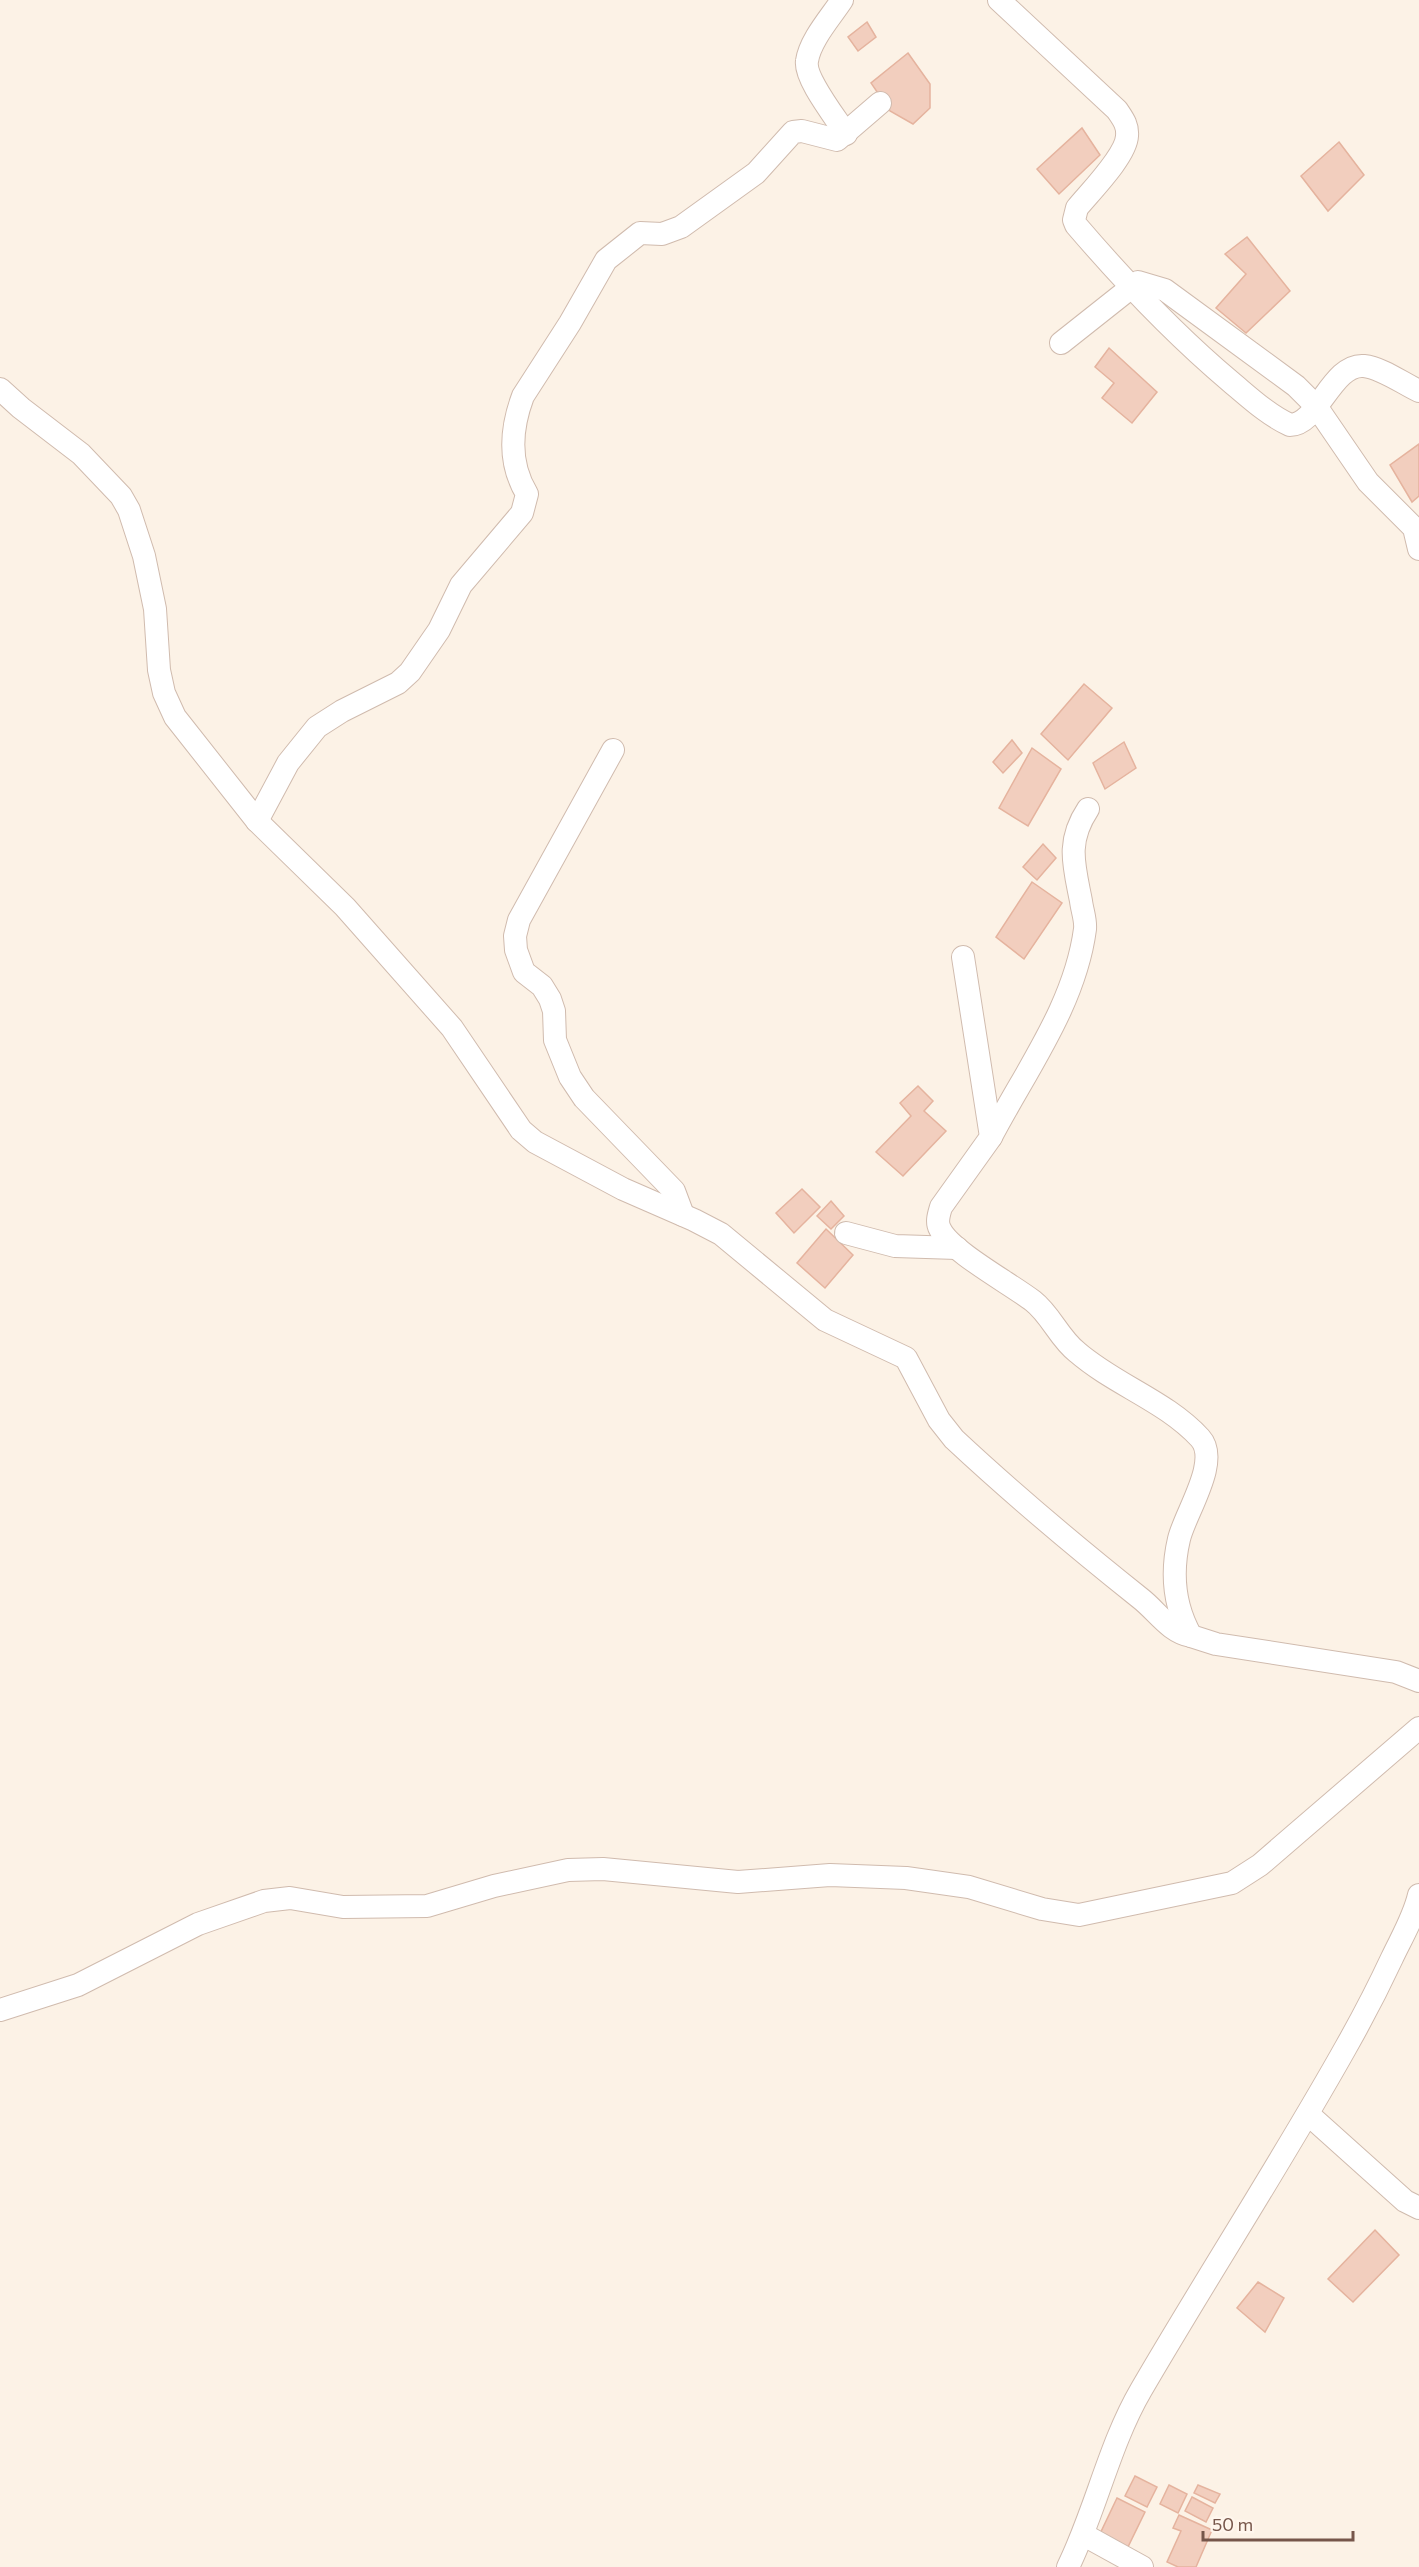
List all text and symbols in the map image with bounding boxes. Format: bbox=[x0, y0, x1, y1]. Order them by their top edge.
scale bar bbox=[1203, 2504, 1353, 2542]
text: 50 m bbox=[1212, 2513, 1253, 2535]

